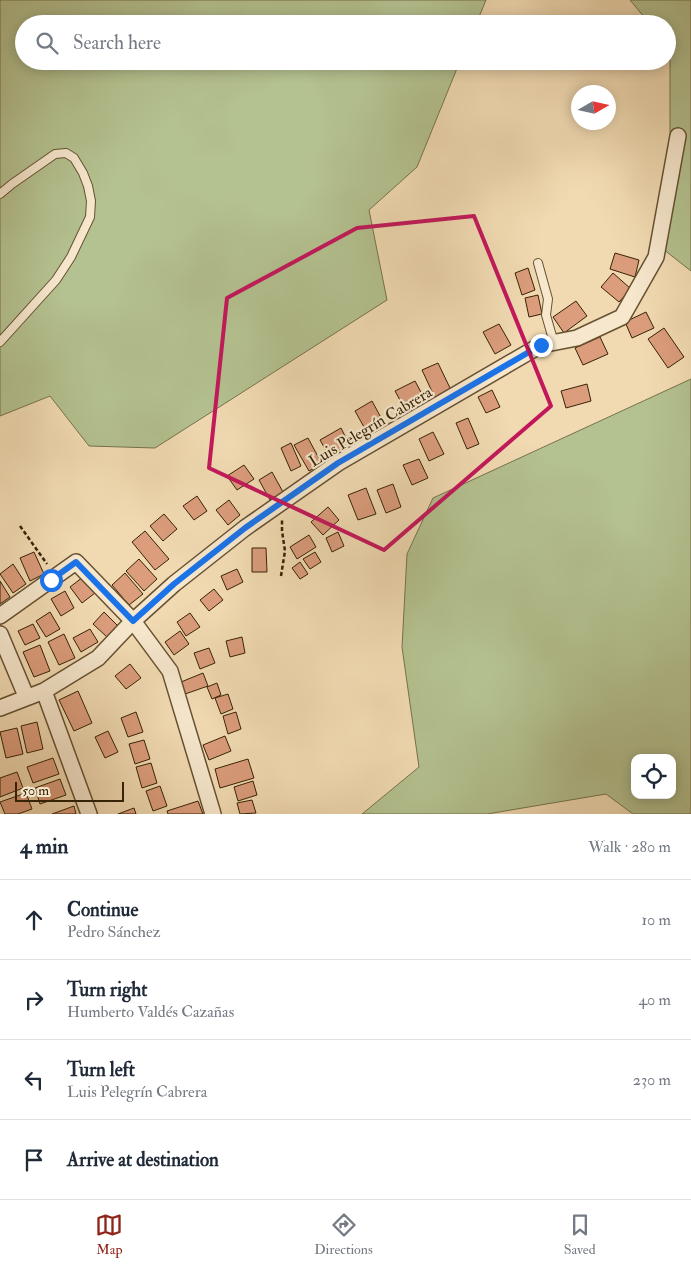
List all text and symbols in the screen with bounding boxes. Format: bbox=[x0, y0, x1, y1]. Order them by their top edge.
search box bbox=[15, 15, 676, 70]
icon: search bbox=[33, 29, 61, 57]
text: Search here bbox=[73, 31, 161, 55]
north arrow bbox=[571, 85, 616, 130]
route end bbox=[530, 334, 553, 357]
street label: Luis Pelegrín Cabrera bbox=[305, 382, 436, 472]
route start bbox=[40, 569, 63, 592]
map controls bbox=[631, 754, 676, 799]
button: locate bbox=[631, 754, 676, 799]
scale bar bbox=[15, 779, 124, 802]
text: 50 m bbox=[22, 782, 49, 799]
text: 4 min bbox=[20, 833, 68, 860]
text: Walk · 280 m bbox=[588, 837, 671, 857]
text: Continue bbox=[67, 898, 138, 922]
icon: ahead bbox=[20, 906, 48, 934]
text: 10 m bbox=[641, 910, 671, 930]
text: Pedro Sánchez bbox=[67, 922, 160, 942]
text: Turn right bbox=[67, 978, 147, 1002]
icon: right bbox=[20, 986, 48, 1014]
text: 40 m bbox=[638, 990, 671, 1010]
text: Humberto Valdés Cazañas bbox=[67, 1002, 234, 1022]
text: Turn left bbox=[67, 1058, 135, 1082]
icon: left bbox=[20, 1066, 48, 1094]
text: 230 m bbox=[633, 1070, 671, 1090]
text: Luis Pelegrín Cabrera bbox=[67, 1082, 207, 1102]
icon: arrive bbox=[20, 1146, 48, 1174]
text: Arrive at destination bbox=[67, 1148, 219, 1172]
tab: Map bbox=[95, 1211, 123, 1258]
tab: Directions bbox=[314, 1211, 373, 1258]
tab: Saved bbox=[564, 1211, 596, 1258]

